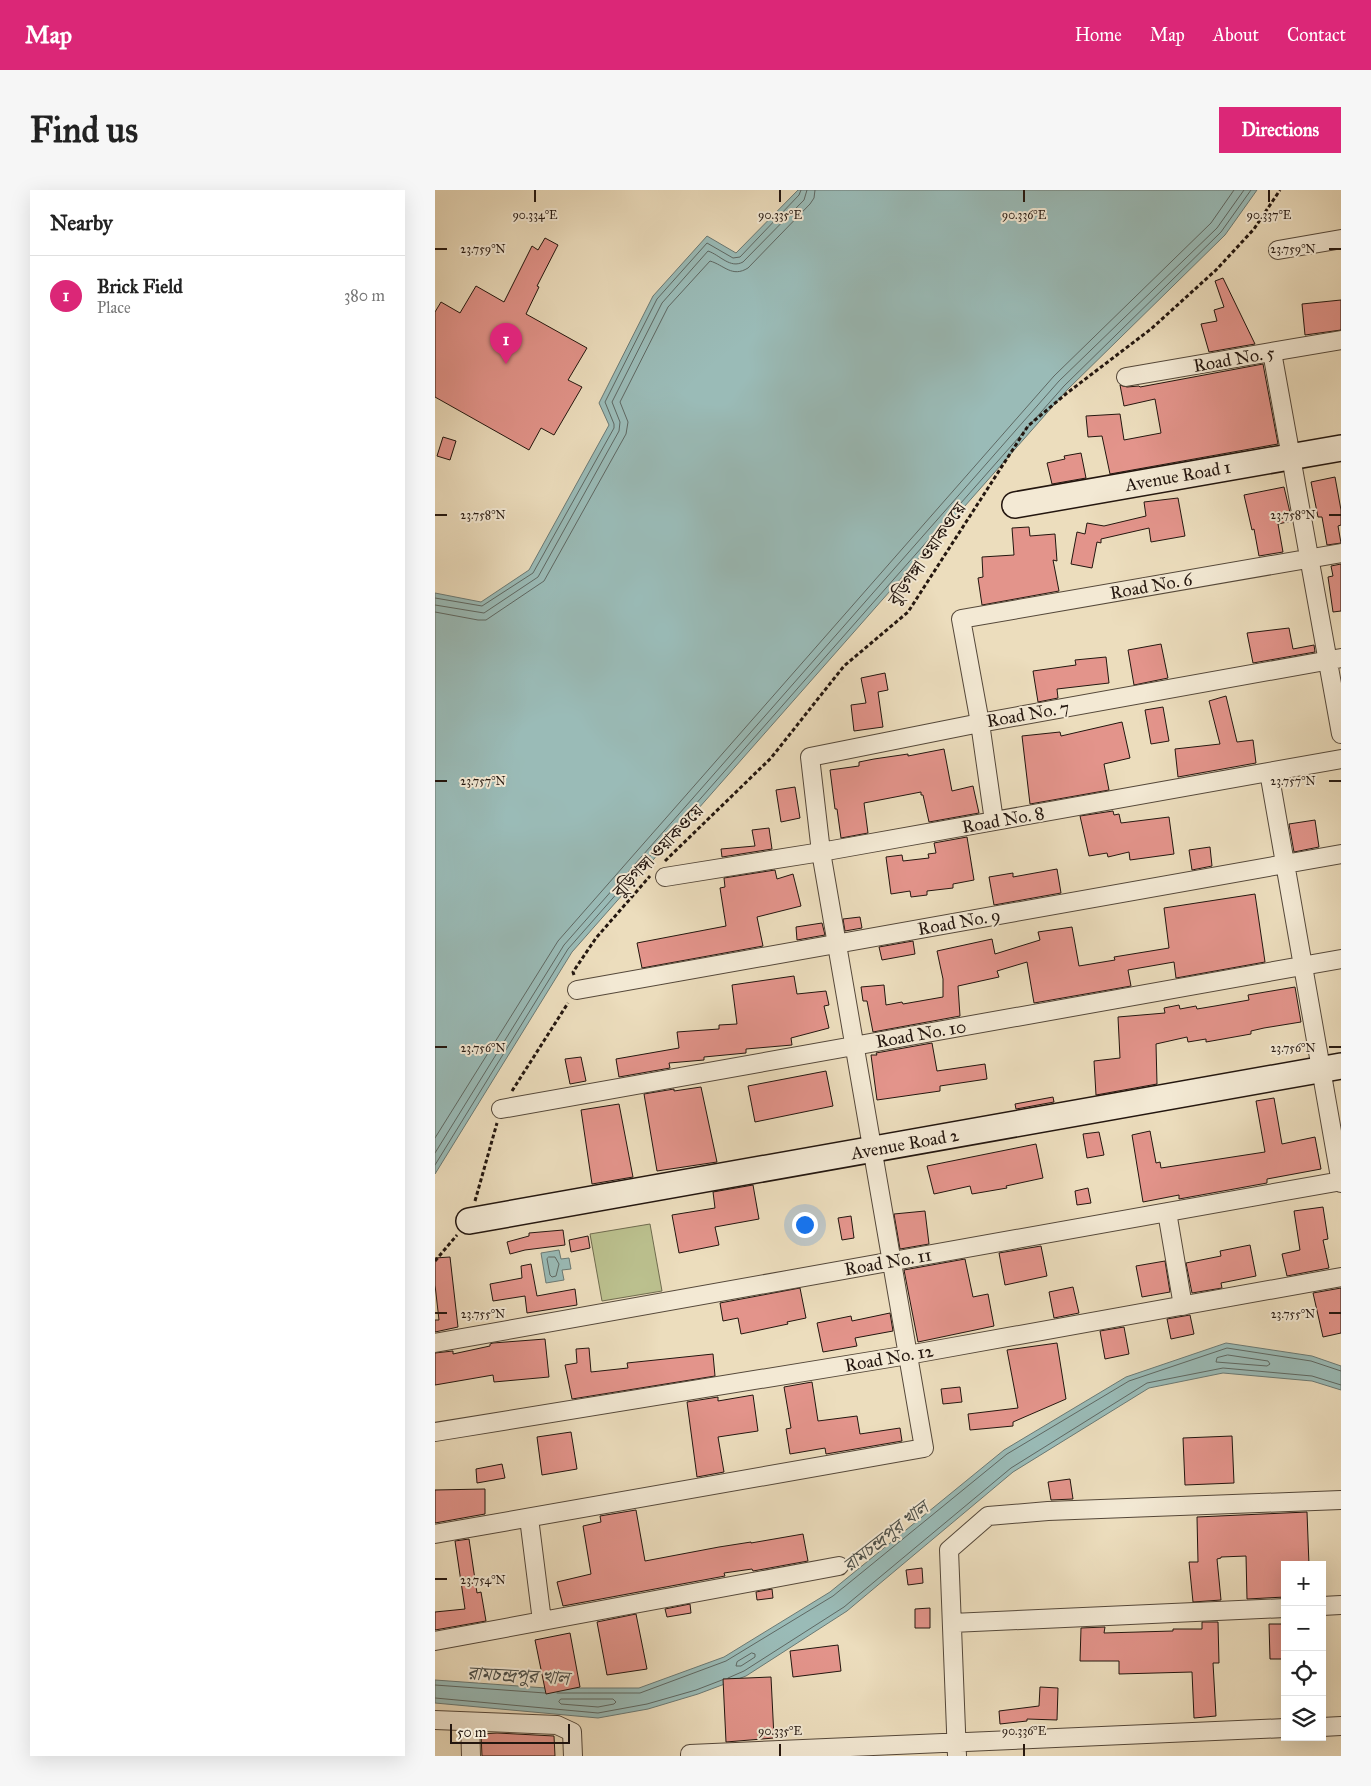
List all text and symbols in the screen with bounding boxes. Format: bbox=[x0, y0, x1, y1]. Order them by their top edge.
text: Map bbox=[25, 20, 72, 50]
text: Home bbox=[1075, 24, 1122, 46]
text: Map bbox=[1150, 24, 1185, 46]
text: About bbox=[1213, 24, 1259, 46]
text: Contact bbox=[1287, 24, 1346, 46]
button: Directions bbox=[1219, 107, 1341, 153]
text: Find us bbox=[30, 109, 138, 152]
text: 90.334°E bbox=[512, 208, 558, 222]
text: 90.335°E bbox=[758, 208, 802, 222]
text: 90.336°E bbox=[1002, 208, 1047, 222]
text: 90.337°E bbox=[1247, 208, 1292, 222]
text: Nearby bbox=[50, 210, 113, 236]
text: 23.759°N bbox=[460, 242, 506, 256]
text: 23.759°N bbox=[1270, 242, 1316, 256]
text: Brick Field bbox=[97, 275, 183, 298]
text: 1 bbox=[63, 286, 69, 305]
text: 380 m bbox=[344, 286, 385, 305]
text: Place bbox=[97, 298, 131, 317]
pin: 1 bbox=[490, 323, 522, 364]
street label: Road No. 5 bbox=[1192, 341, 1277, 377]
street label: Avenue Road 1 bbox=[1122, 456, 1233, 496]
street label: বুড়িগঙ্গা ওয়াকওয়ে bbox=[883, 497, 972, 611]
text: 23.758°N bbox=[460, 508, 506, 522]
text: 23.758°N bbox=[1270, 508, 1316, 522]
street label: Road No. 6 bbox=[1108, 568, 1195, 604]
street label: Road No. 7 bbox=[985, 696, 1071, 732]
text: 23.757°N bbox=[460, 774, 506, 788]
text: 23.757°N bbox=[1270, 774, 1316, 788]
street label: বুড়িগঙ্গা ওয়াকওয়ে bbox=[607, 799, 709, 903]
street label: Road No. 8 bbox=[960, 802, 1046, 838]
street label: Road No. 9 bbox=[916, 904, 1002, 940]
street label: Road No. 10 bbox=[874, 1015, 968, 1053]
text: 23.756°N bbox=[460, 1041, 506, 1055]
text: 23.756°N bbox=[1270, 1041, 1316, 1055]
street label: Avenue Road 2 bbox=[848, 1124, 961, 1164]
your location bbox=[792, 1212, 818, 1238]
street label: Road No. 11 bbox=[843, 1244, 933, 1280]
text: 23.755°N bbox=[461, 1307, 505, 1321]
text: 23.755°N bbox=[1271, 1307, 1315, 1321]
street label: Road No. 12 bbox=[843, 1339, 935, 1377]
water label: রামচন্দ্রপুর খাল bbox=[838, 1494, 935, 1577]
map controls bbox=[1281, 1561, 1326, 1741]
button: + bbox=[1281, 1561, 1326, 1606]
text: 23.754°N bbox=[460, 1573, 506, 1587]
button: − bbox=[1281, 1606, 1326, 1651]
button: locate bbox=[1281, 1651, 1326, 1696]
water label: রামচন্দ্রপুর খাল bbox=[467, 1661, 573, 1690]
button: layers bbox=[1281, 1696, 1326, 1741]
scale bar bbox=[450, 1721, 570, 1744]
text: 50 m bbox=[457, 1724, 486, 1741]
text: 90.335°E bbox=[758, 1724, 802, 1738]
text: 90.336°E bbox=[1002, 1724, 1047, 1738]

